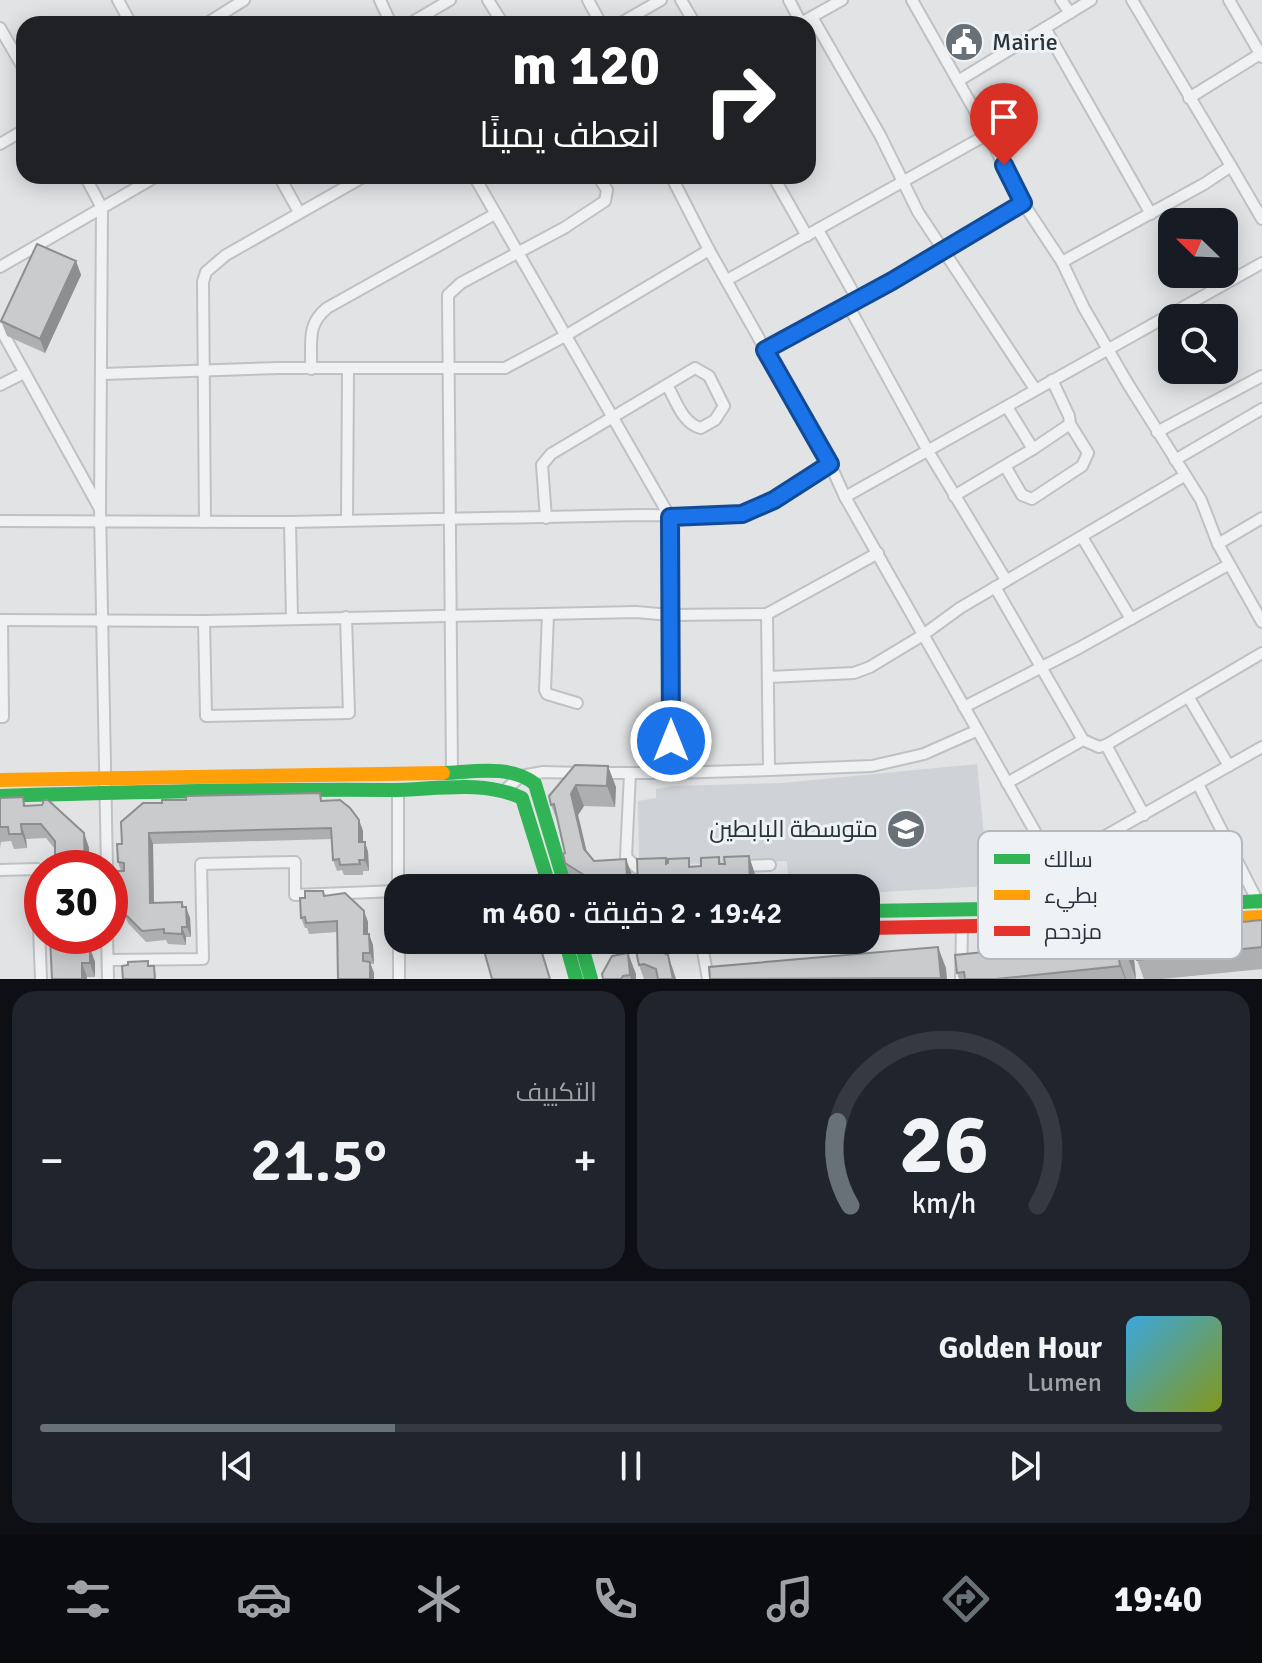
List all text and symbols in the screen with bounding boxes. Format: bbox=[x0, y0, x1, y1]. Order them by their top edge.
public building icon: Mairie bbox=[943, 21, 985, 63]
place label: Mairie bbox=[992, 27, 1058, 57]
text: 120 m bbox=[512, 31, 660, 100]
icon: right bbox=[688, 48, 792, 152]
pin bbox=[970, 83, 1038, 165]
icon: arrive bbox=[982, 95, 1026, 139]
text: انعطف يمينًا bbox=[479, 113, 660, 158]
north arrow bbox=[1158, 208, 1238, 288]
map controls bbox=[1158, 208, 1238, 384]
button: search bbox=[1158, 304, 1238, 384]
position arrow bbox=[629, 699, 713, 783]
school or university icon: متوسطة البابطين bbox=[885, 808, 927, 850]
place label: متوسطة البابطين bbox=[709, 814, 878, 844]
legend bbox=[978, 831, 1242, 959]
text: سالك bbox=[1044, 846, 1093, 873]
speed limit sign: 30 bbox=[24, 850, 128, 954]
text: بطيء bbox=[1044, 882, 1098, 912]
text: 19:42 · 2 دقيقة · 460 m bbox=[482, 895, 782, 932]
text: مزدحم bbox=[1044, 918, 1102, 947]
text: التكييف bbox=[515, 1077, 597, 1109]
text: 26 bbox=[899, 1094, 988, 1196]
text: 21.5° bbox=[250, 1124, 387, 1198]
text: − bbox=[40, 1134, 64, 1188]
text: + bbox=[573, 1134, 597, 1188]
text: km/h bbox=[911, 1186, 976, 1221]
text: Golden Hour bbox=[939, 1330, 1102, 1367]
text: Lumen bbox=[1027, 1367, 1102, 1399]
icon: previous bbox=[215, 1444, 259, 1488]
icon: pause bbox=[609, 1444, 653, 1488]
icon: next bbox=[1003, 1444, 1047, 1488]
icon: filters bbox=[60, 1571, 116, 1627]
icon: car bbox=[236, 1571, 292, 1627]
icon: climate bbox=[411, 1571, 467, 1627]
icon: phone bbox=[587, 1571, 643, 1627]
icon: music bbox=[762, 1571, 818, 1627]
icon: directions bbox=[938, 1571, 994, 1627]
text: 19:40 bbox=[1114, 1577, 1202, 1622]

